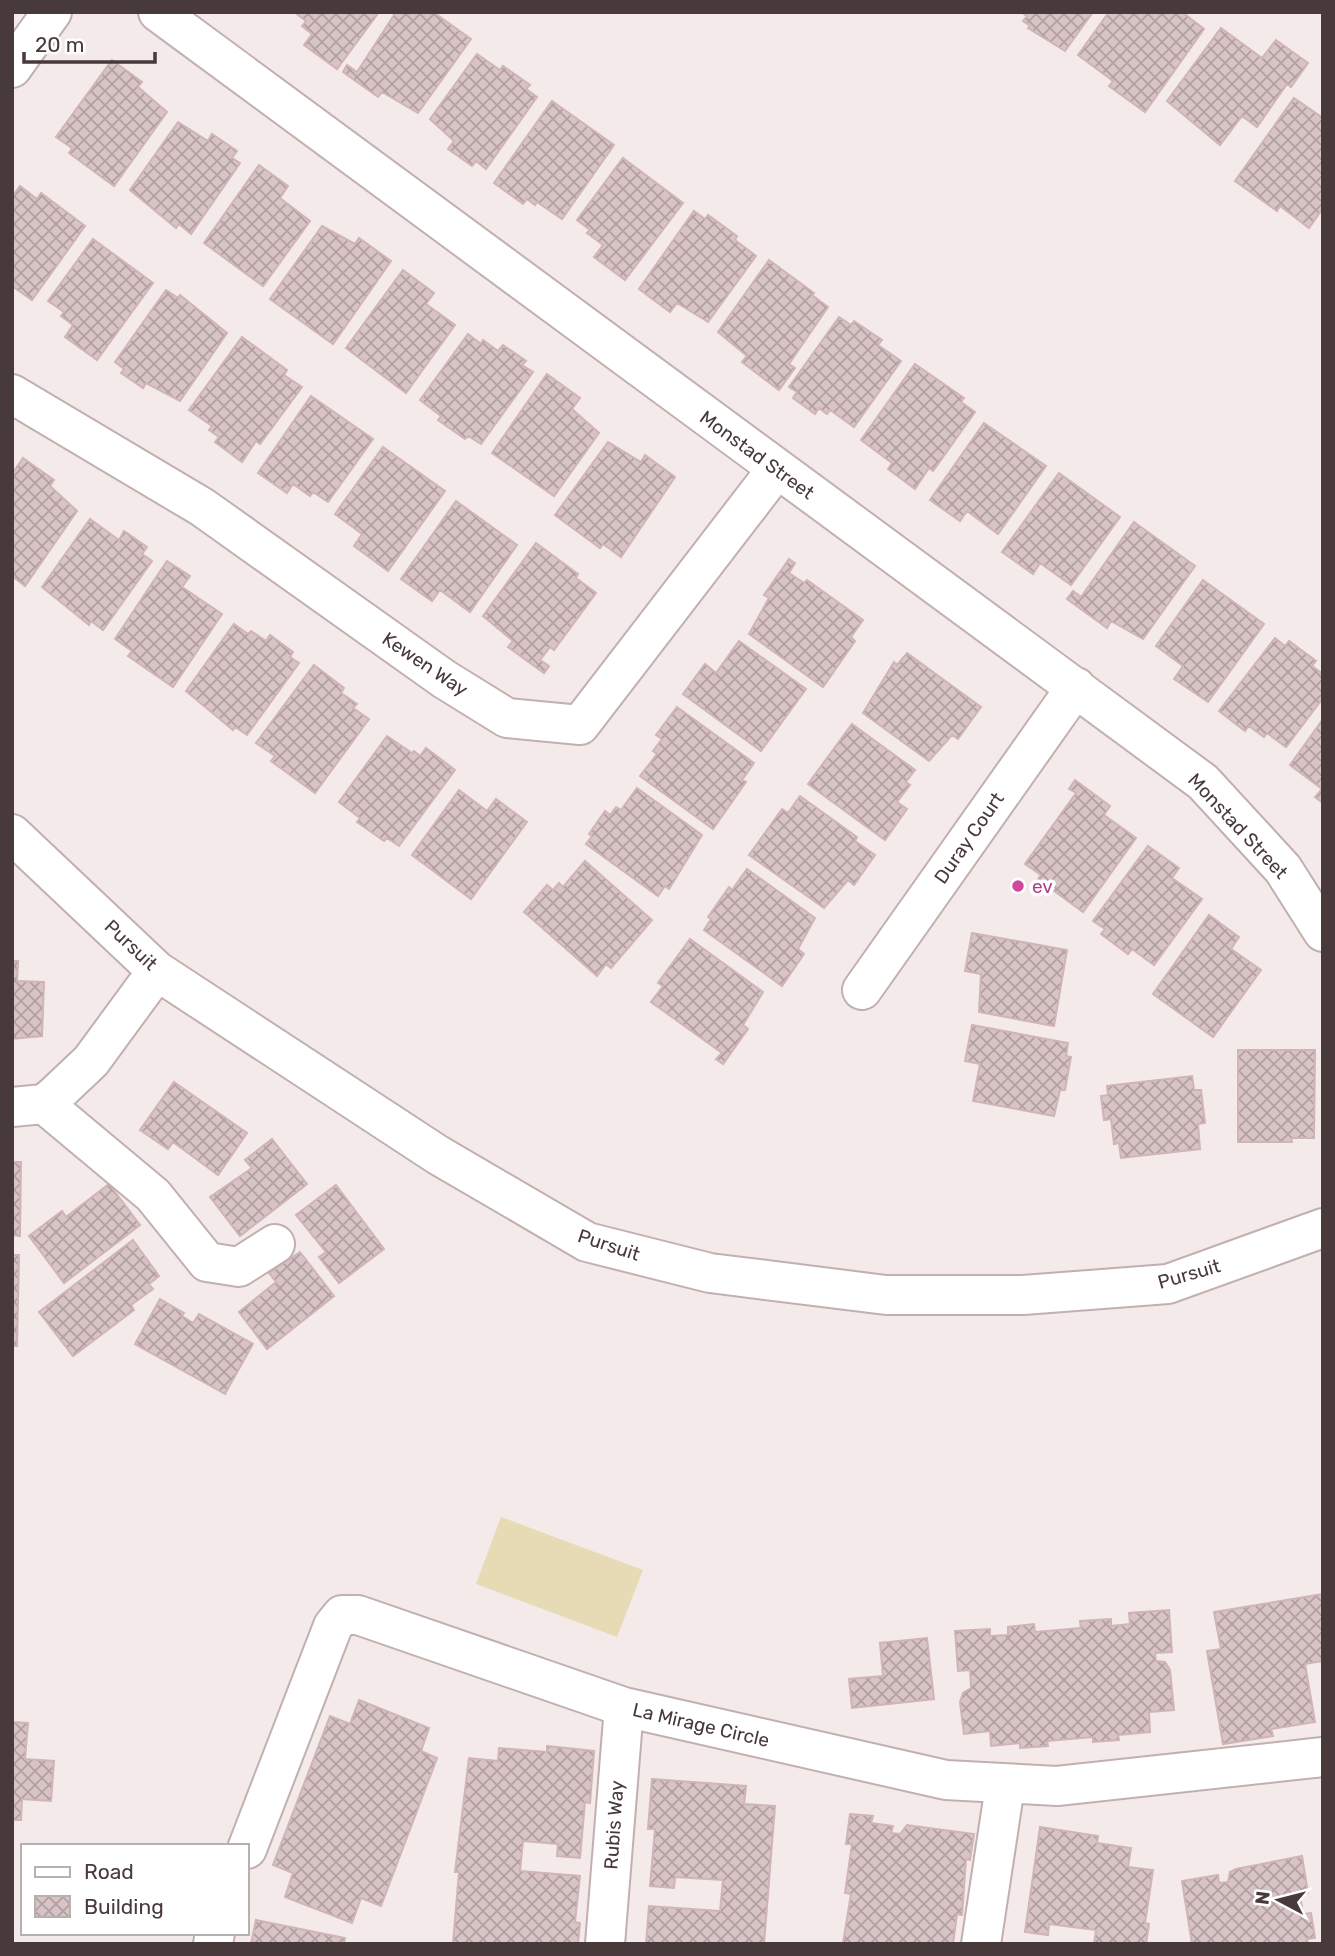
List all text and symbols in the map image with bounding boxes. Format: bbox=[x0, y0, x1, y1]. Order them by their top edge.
scale bar bbox=[24, 21, 156, 65]
text: 20 m bbox=[35, 32, 84, 57]
street label: Monstad Street bbox=[695, 406, 819, 505]
street label: Kewen Way bbox=[378, 627, 472, 701]
street label: Monstad Street bbox=[1183, 768, 1293, 884]
street label: Duray Court bbox=[929, 787, 1009, 888]
place label: ev bbox=[1032, 875, 1053, 898]
marker: ev bbox=[1010, 878, 1026, 894]
street label: Pursuit bbox=[100, 915, 163, 976]
street label: Pursuit bbox=[575, 1224, 644, 1266]
street label: Pursuit bbox=[1155, 1254, 1223, 1294]
street label: La Mirage Circle bbox=[630, 1698, 772, 1752]
street label: Rubis Way bbox=[599, 1780, 629, 1870]
legend bbox=[21, 1844, 248, 1935]
text: Road bbox=[84, 1859, 134, 1884]
north arrow bbox=[1244, 1865, 1314, 1935]
text: N bbox=[1250, 1890, 1275, 1906]
text: Building bbox=[84, 1894, 164, 1919]

